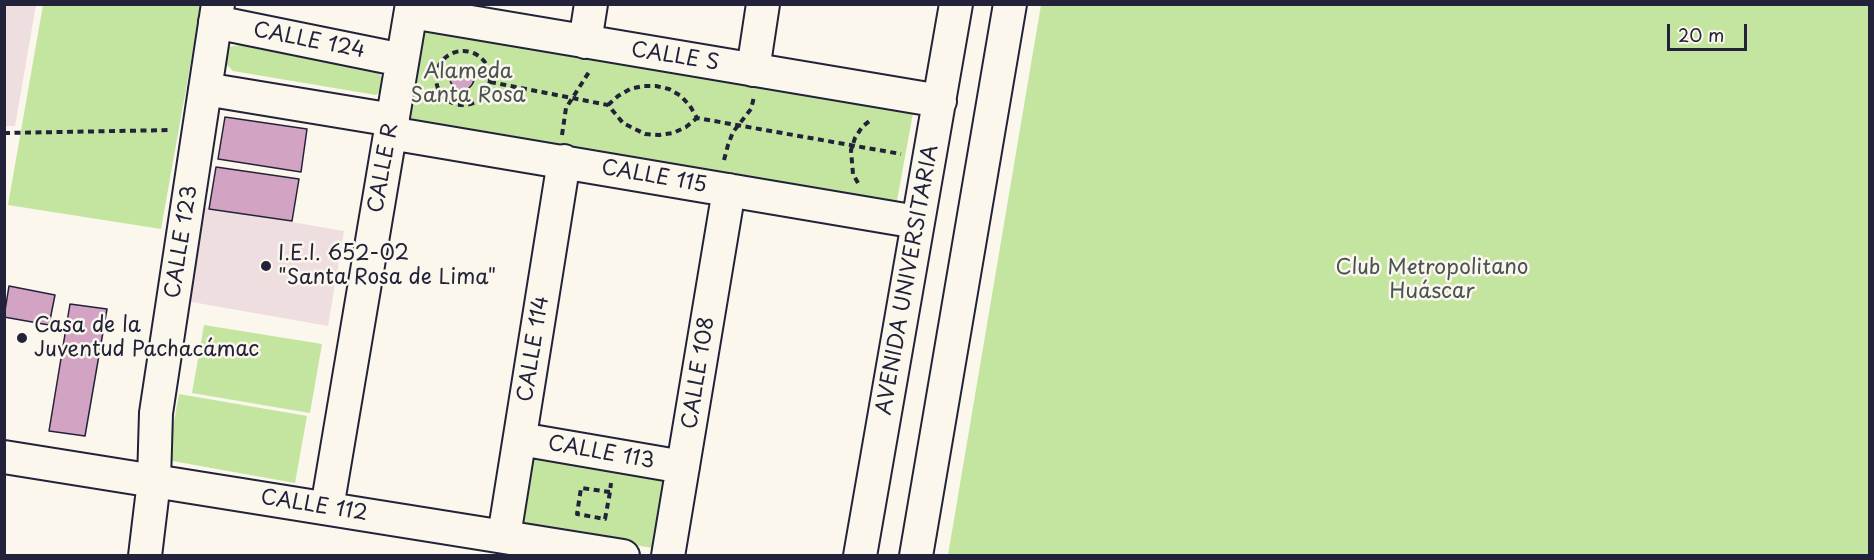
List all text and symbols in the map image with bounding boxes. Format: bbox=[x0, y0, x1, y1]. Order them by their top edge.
scale bar bbox=[1670, 12, 1750, 50]
street label: CALLE 124 bbox=[251, 18, 367, 64]
text: 20 m bbox=[1678, 21, 1724, 48]
street label: CALLE S bbox=[629, 38, 721, 76]
park label: Alameda Santa Rosa bbox=[410, 59, 526, 109]
street label: CALLE R bbox=[364, 121, 404, 215]
street label: AVENIDA UNIVERSITARIA bbox=[872, 143, 944, 417]
street label: CALLE 115 bbox=[599, 155, 709, 199]
street label: CALLE 123 bbox=[161, 184, 203, 300]
place label: I.E.I. 652-02 "Santa Rosa de Lima" bbox=[278, 241, 496, 291]
park label: Club Metropolitano Huáscar bbox=[1336, 255, 1528, 305]
marker: I.E.I. 652-02 "Santa Rosa de Lima" bbox=[259, 259, 273, 273]
street label: CALLE 114 bbox=[513, 294, 555, 404]
place label: Casa de la Juventud Pachacámac bbox=[34, 313, 259, 363]
street label: CALLE 108 bbox=[678, 315, 720, 431]
marker: Casa de la Juventud Pachacámac bbox=[15, 331, 29, 345]
street label: CALLE 113 bbox=[546, 431, 656, 475]
street label: CALLE 112 bbox=[259, 485, 369, 527]

